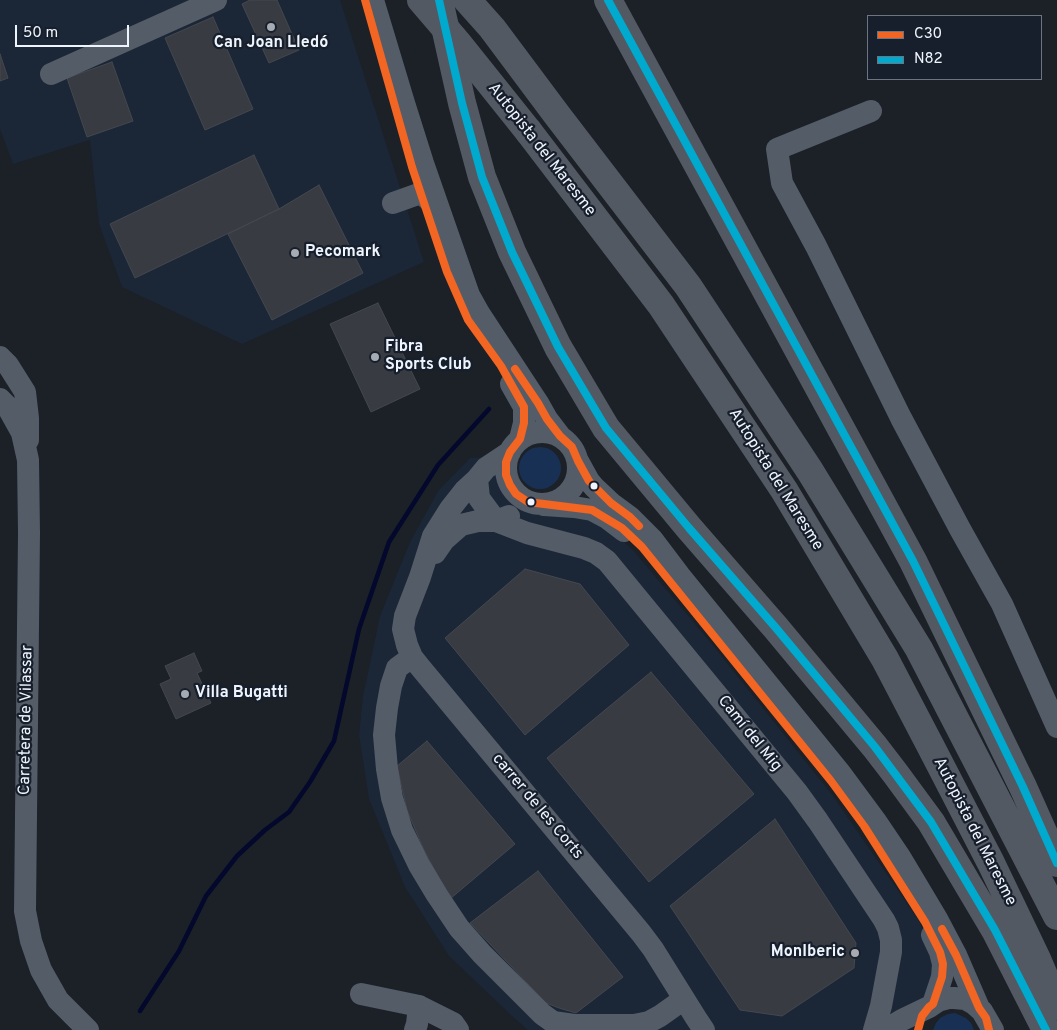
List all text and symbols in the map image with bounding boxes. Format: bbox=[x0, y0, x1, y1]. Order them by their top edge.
scale bar bbox=[18, 15, 131, 47]
legend bbox=[867, 15, 1042, 80]
marker: Can Joan Lledó bbox=[265, 21, 277, 33]
text: 50 m bbox=[23, 24, 58, 43]
text: C30 bbox=[914, 25, 942, 44]
place label: Can Joan Lledó bbox=[214, 34, 328, 54]
text: N82 bbox=[914, 50, 943, 69]
street label: Autopista del Maresme bbox=[483, 80, 599, 220]
place label: Pecomark bbox=[305, 243, 380, 263]
marker: Pecomark bbox=[289, 247, 301, 259]
place label: Fibra Sports Club bbox=[385, 338, 471, 376]
marker: Fibra Sports Club bbox=[369, 351, 381, 363]
street label: Autopista del Maresme bbox=[723, 405, 827, 555]
unlabelled marker bbox=[589, 481, 599, 491]
unlabelled marker bbox=[526, 497, 536, 507]
street label: Carretera de Vilassar bbox=[16, 645, 38, 795]
place label: Villa Bugatti bbox=[195, 684, 288, 704]
marker: Villa Bugatti bbox=[179, 688, 191, 700]
street label: Camí del Mig bbox=[713, 692, 785, 776]
street label: carrer de les Corts bbox=[487, 750, 587, 864]
street label: Autopista del Maresme bbox=[928, 755, 1020, 909]
place label: MonIberic bbox=[771, 943, 845, 963]
marker: MonIberic bbox=[849, 947, 861, 959]

